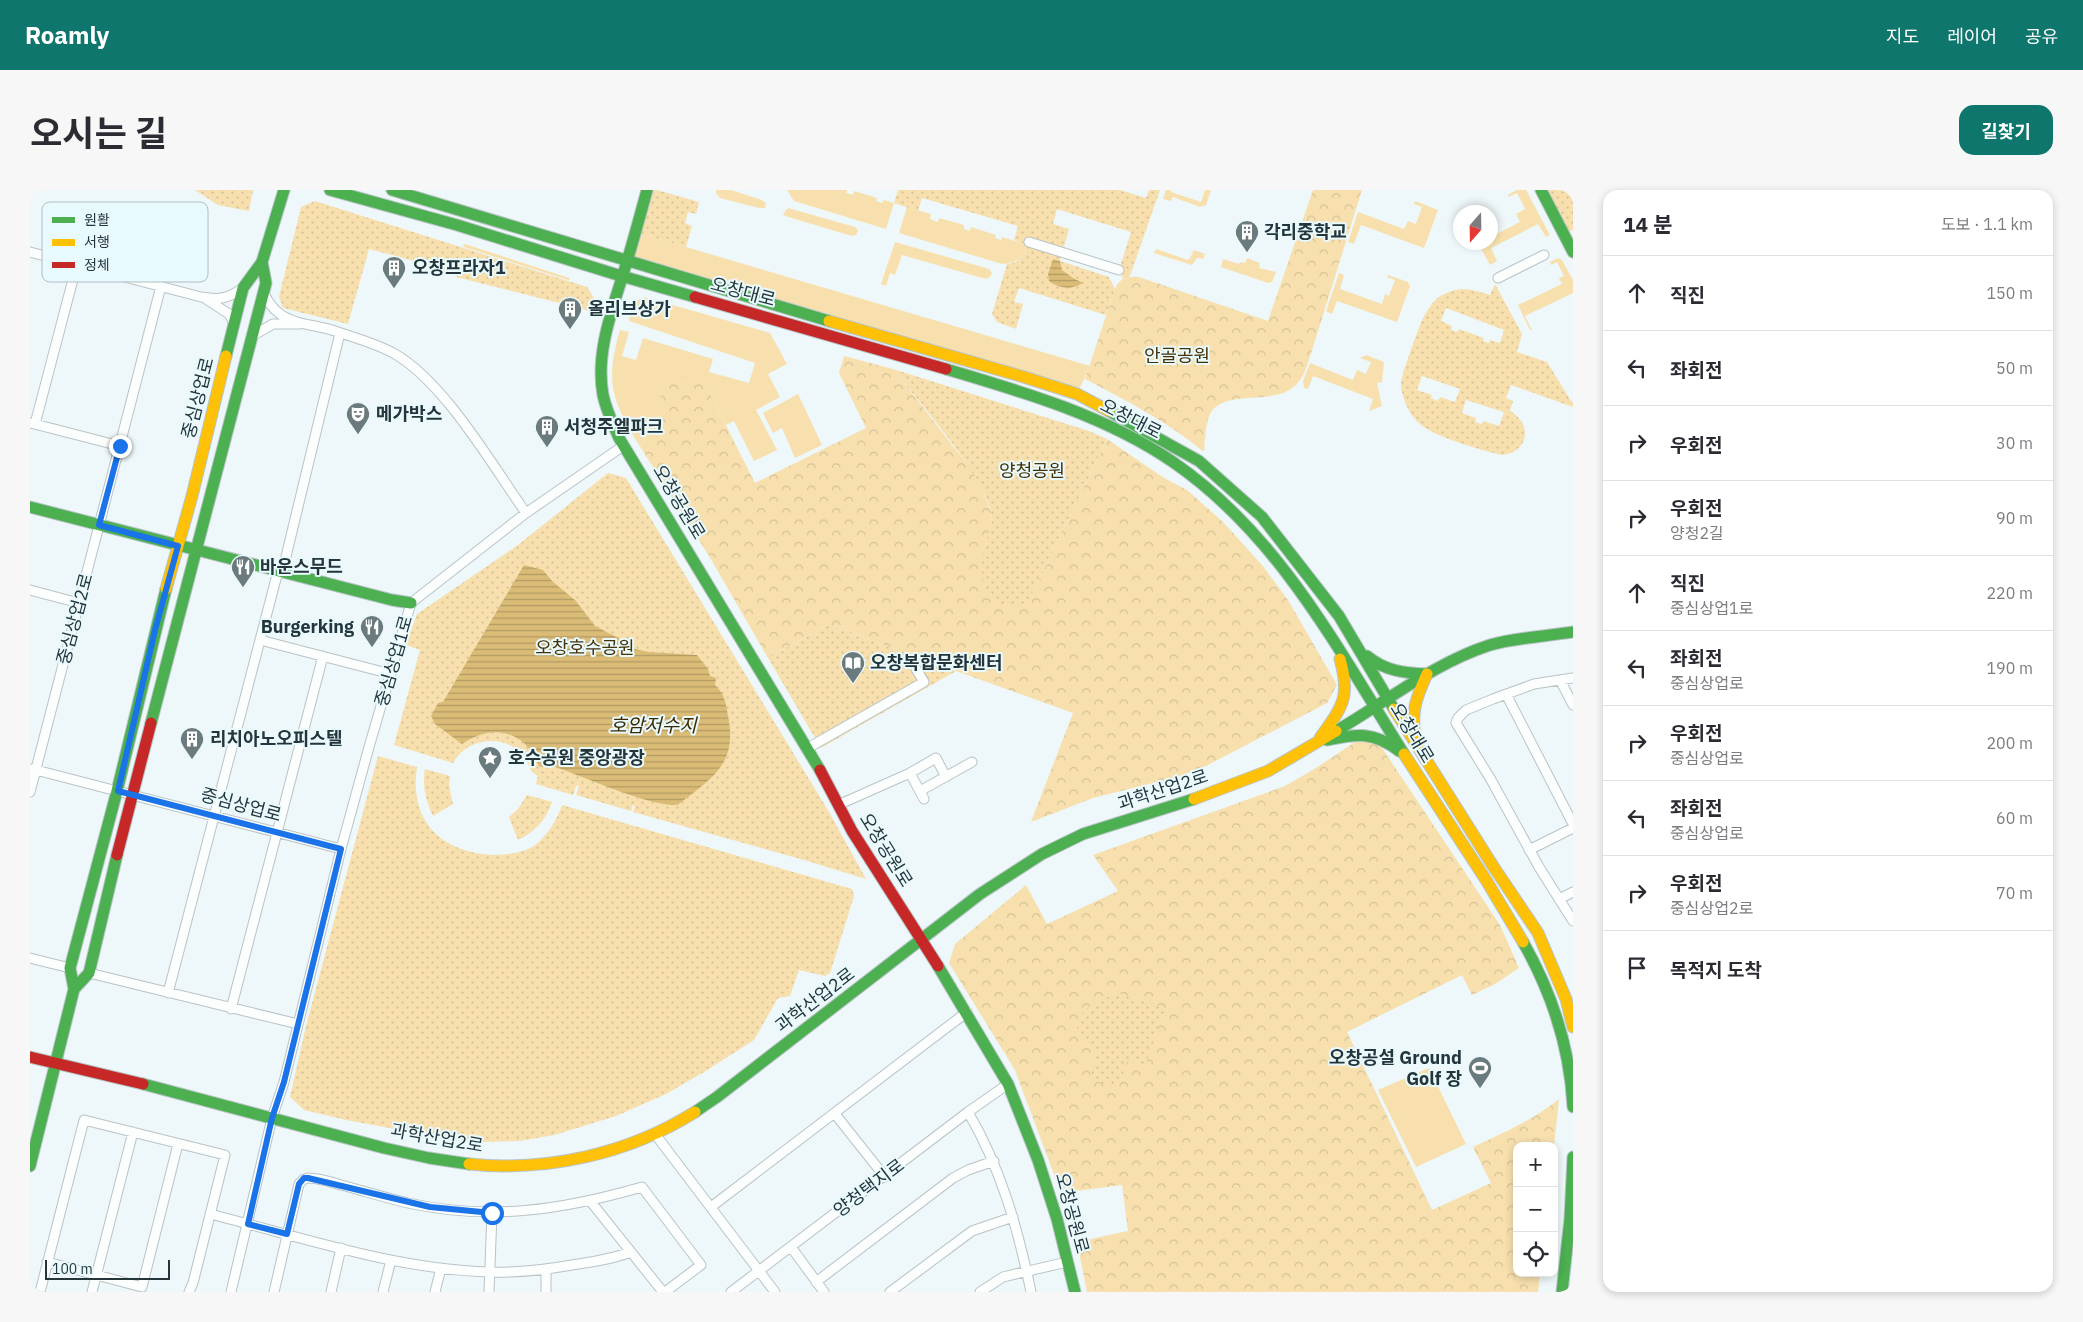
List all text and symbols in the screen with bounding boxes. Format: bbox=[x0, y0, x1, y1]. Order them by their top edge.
text: Roamly bbox=[25, 19, 109, 51]
text: 지도 bbox=[1886, 25, 1919, 48]
text: 레이어 bbox=[1947, 25, 1997, 48]
text: 공유 bbox=[2025, 25, 2058, 48]
button: 길찾기 bbox=[1959, 105, 2053, 155]
text: 오시는 길 bbox=[30, 110, 167, 156]
legend bbox=[42, 202, 208, 282]
north arrow bbox=[1453, 205, 1498, 250]
text: 14 분 bbox=[1623, 210, 1672, 238]
text: 원활 bbox=[84, 211, 110, 229]
text: 도보 · 1.1 km bbox=[1941, 214, 2033, 234]
building icon: 각리중학교 bbox=[1234, 219, 1260, 253]
place label: 각리중학교 bbox=[1264, 220, 1347, 243]
text: 서행 bbox=[84, 233, 110, 251]
building icon: 오창프라자1 bbox=[381, 255, 407, 289]
text: 정체 bbox=[84, 256, 110, 274]
place label: 오창프라자1 bbox=[412, 256, 506, 279]
street label: 오창대로 bbox=[708, 272, 778, 311]
icon: ahead bbox=[1623, 279, 1651, 307]
text: 직진 bbox=[1670, 283, 1705, 307]
text: 150 m bbox=[1986, 283, 2033, 303]
building icon: 올리브상가 bbox=[557, 296, 583, 330]
place label: 올리브상가 bbox=[588, 297, 671, 320]
park label: 안골공원 bbox=[1144, 344, 1210, 367]
icon: left bbox=[1623, 354, 1651, 382]
street label: 중심상업로 bbox=[176, 355, 219, 441]
text: 좌회전 bbox=[1670, 358, 1722, 382]
text: 50 m bbox=[1996, 358, 2033, 378]
street label: 오창대로 bbox=[1096, 393, 1166, 444]
theatre icon: 메가박스 bbox=[345, 401, 371, 435]
place label: 메가박스 bbox=[376, 402, 442, 425]
building icon: 서청주엘파크 bbox=[534, 414, 560, 448]
place label: 서청주엘파크 bbox=[564, 415, 663, 438]
icon: right bbox=[1623, 429, 1651, 457]
text: 우회전 bbox=[1670, 433, 1722, 457]
text: 30 m bbox=[1996, 433, 2033, 453]
route end bbox=[109, 435, 132, 458]
park label: 양청공원 bbox=[999, 459, 1065, 482]
street label: 오창공원로 bbox=[648, 460, 711, 543]
text: 우회전 bbox=[1670, 496, 1722, 520]
icon: right bbox=[1623, 504, 1651, 532]
text: 90 m bbox=[1996, 508, 2033, 528]
text: 양청2길 bbox=[1670, 523, 1724, 543]
restaurant icon: 바운스무드 bbox=[230, 554, 256, 588]
place label: 바운스무드 bbox=[260, 555, 343, 578]
street label: 중심상업2로 bbox=[51, 571, 98, 667]
text: 직진 bbox=[1670, 571, 1705, 595]
icon: ahead bbox=[1623, 579, 1651, 607]
text: 220 m bbox=[1986, 583, 2033, 603]
text: 중심상업1로 bbox=[1670, 598, 1753, 618]
street label: 중심상업1로 bbox=[370, 613, 417, 709]
restaurant icon: Burgerking bbox=[359, 614, 385, 648]
place label: Burgerking bbox=[261, 615, 354, 638]
park label: 오창호수공원 bbox=[535, 636, 635, 659]
text: 좌회전 bbox=[1670, 646, 1722, 670]
library icon: 오창복합문화센터 bbox=[840, 650, 866, 684]
place label: 오창복합문화센터 bbox=[870, 651, 1002, 674]
icon: left bbox=[1623, 654, 1651, 682]
text: 190 m bbox=[1986, 658, 2033, 678]
text: 중심상업로 bbox=[1670, 673, 1744, 693]
street label: 오창대로 bbox=[1386, 698, 1439, 767]
water label: 호암저수지 bbox=[609, 713, 698, 737]
text: 우회전 bbox=[1670, 721, 1722, 745]
building icon: 리치아노오피스텔 bbox=[179, 726, 205, 760]
place label: 리치아노오피스텔 bbox=[210, 727, 342, 750]
icon: right bbox=[1623, 729, 1651, 757]
text: 200 m bbox=[1986, 733, 2033, 753]
place icon: 호수공원 중앙광장 bbox=[477, 745, 503, 779]
place label: 호수공원 중앙광장 bbox=[508, 746, 645, 769]
text: 중심상업로 bbox=[1670, 748, 1744, 768]
street label: 과학산업2로 bbox=[1115, 764, 1211, 815]
street label: 중심상업로 bbox=[198, 783, 284, 826]
text: 좌회전 bbox=[1670, 796, 1722, 820]
icon: left bbox=[1623, 804, 1651, 832]
text: 60 m bbox=[1996, 808, 2033, 828]
street label: 오창공원로 bbox=[855, 809, 918, 891]
text: 중심상업로 bbox=[1670, 823, 1744, 843]
text: 우회전 bbox=[1670, 871, 1722, 895]
icon: right bbox=[1623, 879, 1651, 907]
text: 70 m bbox=[1996, 883, 2033, 903]
text: 중심상업2로 bbox=[1670, 898, 1753, 918]
icon: arrive bbox=[1623, 954, 1651, 982]
text: 목적지 도착 bbox=[1670, 958, 1762, 982]
street label: 과학산업2로 bbox=[770, 962, 859, 1037]
place label: 오창공설 Ground Golf 장 bbox=[1329, 1046, 1462, 1090]
sports icon: 오창공설 Ground Golf 장 bbox=[1467, 1055, 1493, 1089]
street label: 과학산업2로 bbox=[389, 1118, 485, 1157]
map controls bbox=[1513, 1142, 1558, 1277]
button: + bbox=[1513, 1142, 1558, 1187]
street label: 양청택지로 bbox=[829, 1153, 909, 1222]
street label: 오창공원로 bbox=[1051, 1170, 1094, 1256]
button: − bbox=[1513, 1187, 1558, 1232]
route start bbox=[481, 1202, 504, 1225]
button: locate bbox=[1513, 1232, 1558, 1277]
scale bar bbox=[45, 1257, 170, 1280]
text: 100 m bbox=[52, 1260, 93, 1278]

